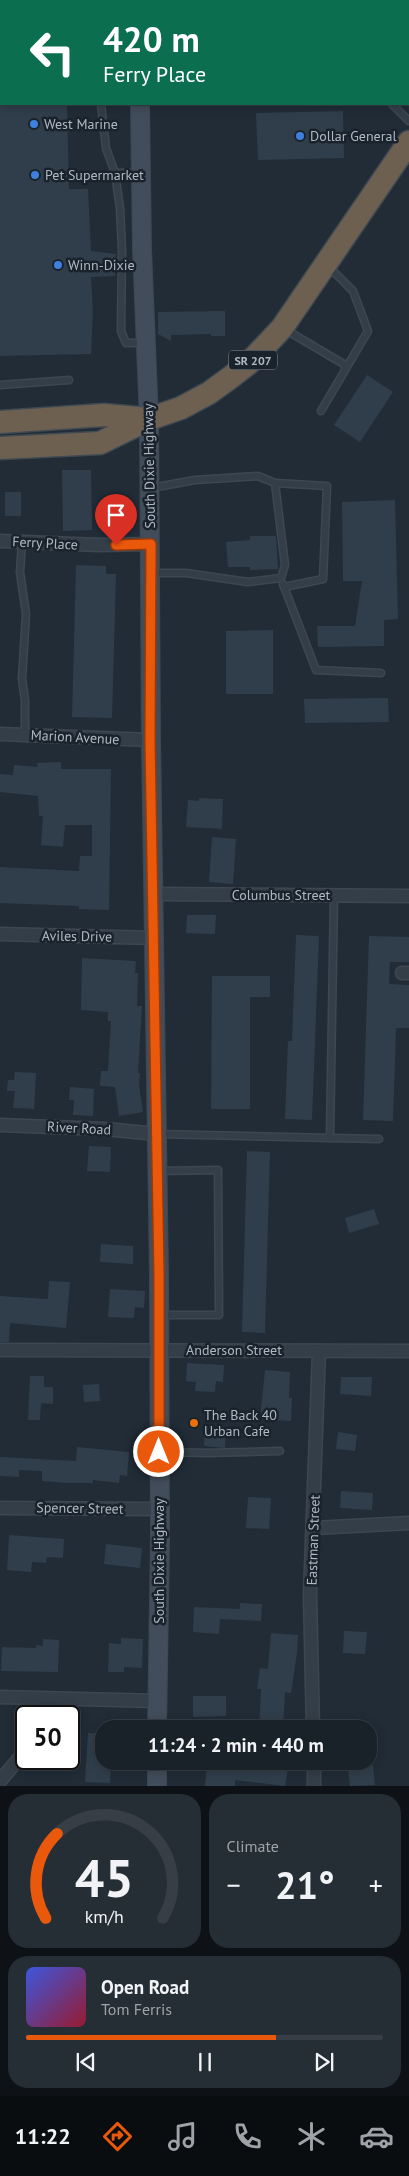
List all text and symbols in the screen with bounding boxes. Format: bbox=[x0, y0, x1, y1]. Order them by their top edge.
text: 420 m bbox=[103, 16, 200, 62]
icon: left bbox=[20, 20, 85, 85]
text: Ferry Place bbox=[103, 60, 206, 88]
place label: West Marine bbox=[44, 115, 118, 133]
marker: West Marine bbox=[28, 118, 40, 130]
place label: Dollar General bbox=[310, 127, 397, 145]
marker: Dollar General bbox=[294, 130, 306, 142]
place label: Pet Supermarket bbox=[45, 166, 144, 184]
marker: Pet Supermarket bbox=[29, 169, 41, 181]
place label: Winn-Dixie bbox=[68, 256, 135, 274]
marker: Winn-Dixie bbox=[52, 259, 64, 271]
road number: SR 207 bbox=[229, 350, 277, 370]
street label: South Dixie Highway bbox=[139, 403, 159, 529]
pin bbox=[95, 494, 137, 545]
icon: arrive bbox=[102, 501, 130, 529]
street label: Ferry Place bbox=[12, 532, 78, 554]
street label: Marion Avenue bbox=[30, 726, 120, 748]
street label: Columbus Street bbox=[232, 886, 330, 904]
street label: Aviles Drive bbox=[42, 926, 112, 946]
street label: River Road bbox=[47, 1117, 111, 1139]
street label: Anderson Street bbox=[186, 1341, 282, 1359]
place label: The Back 40 Urban Cafe bbox=[204, 1406, 277, 1440]
marker: The Back 40 Urban Cafe bbox=[188, 1417, 200, 1429]
position arrow bbox=[132, 1425, 184, 1477]
street label: Eastman Street bbox=[302, 1494, 324, 1586]
street label: Spencer Street bbox=[36, 1498, 124, 1518]
street label: South Dixie Highway bbox=[150, 1498, 168, 1624]
speed limit sign: 50 bbox=[15, 1705, 80, 1770]
text: 11:24 · 2 min · 440 m bbox=[148, 1733, 324, 1757]
text: Climate bbox=[227, 1836, 279, 1856]
text: 45 bbox=[75, 1844, 134, 1911]
text: 21° bbox=[275, 1860, 335, 1909]
text: − bbox=[227, 1866, 241, 1903]
text: + bbox=[369, 1866, 383, 1903]
text: km/h bbox=[85, 1905, 124, 1928]
text: Open Road bbox=[101, 1975, 189, 1999]
text: Tom Ferris bbox=[101, 1999, 172, 2019]
icon: previous bbox=[72, 2048, 100, 2076]
icon: pause bbox=[191, 2048, 219, 2076]
icon: next bbox=[310, 2048, 338, 2076]
icon: directions bbox=[100, 2119, 135, 2154]
icon: music bbox=[165, 2119, 200, 2154]
icon: phone bbox=[230, 2119, 265, 2154]
icon: climate bbox=[294, 2119, 329, 2154]
icon: car bbox=[359, 2119, 394, 2154]
text: 11:22 bbox=[15, 2122, 71, 2150]

